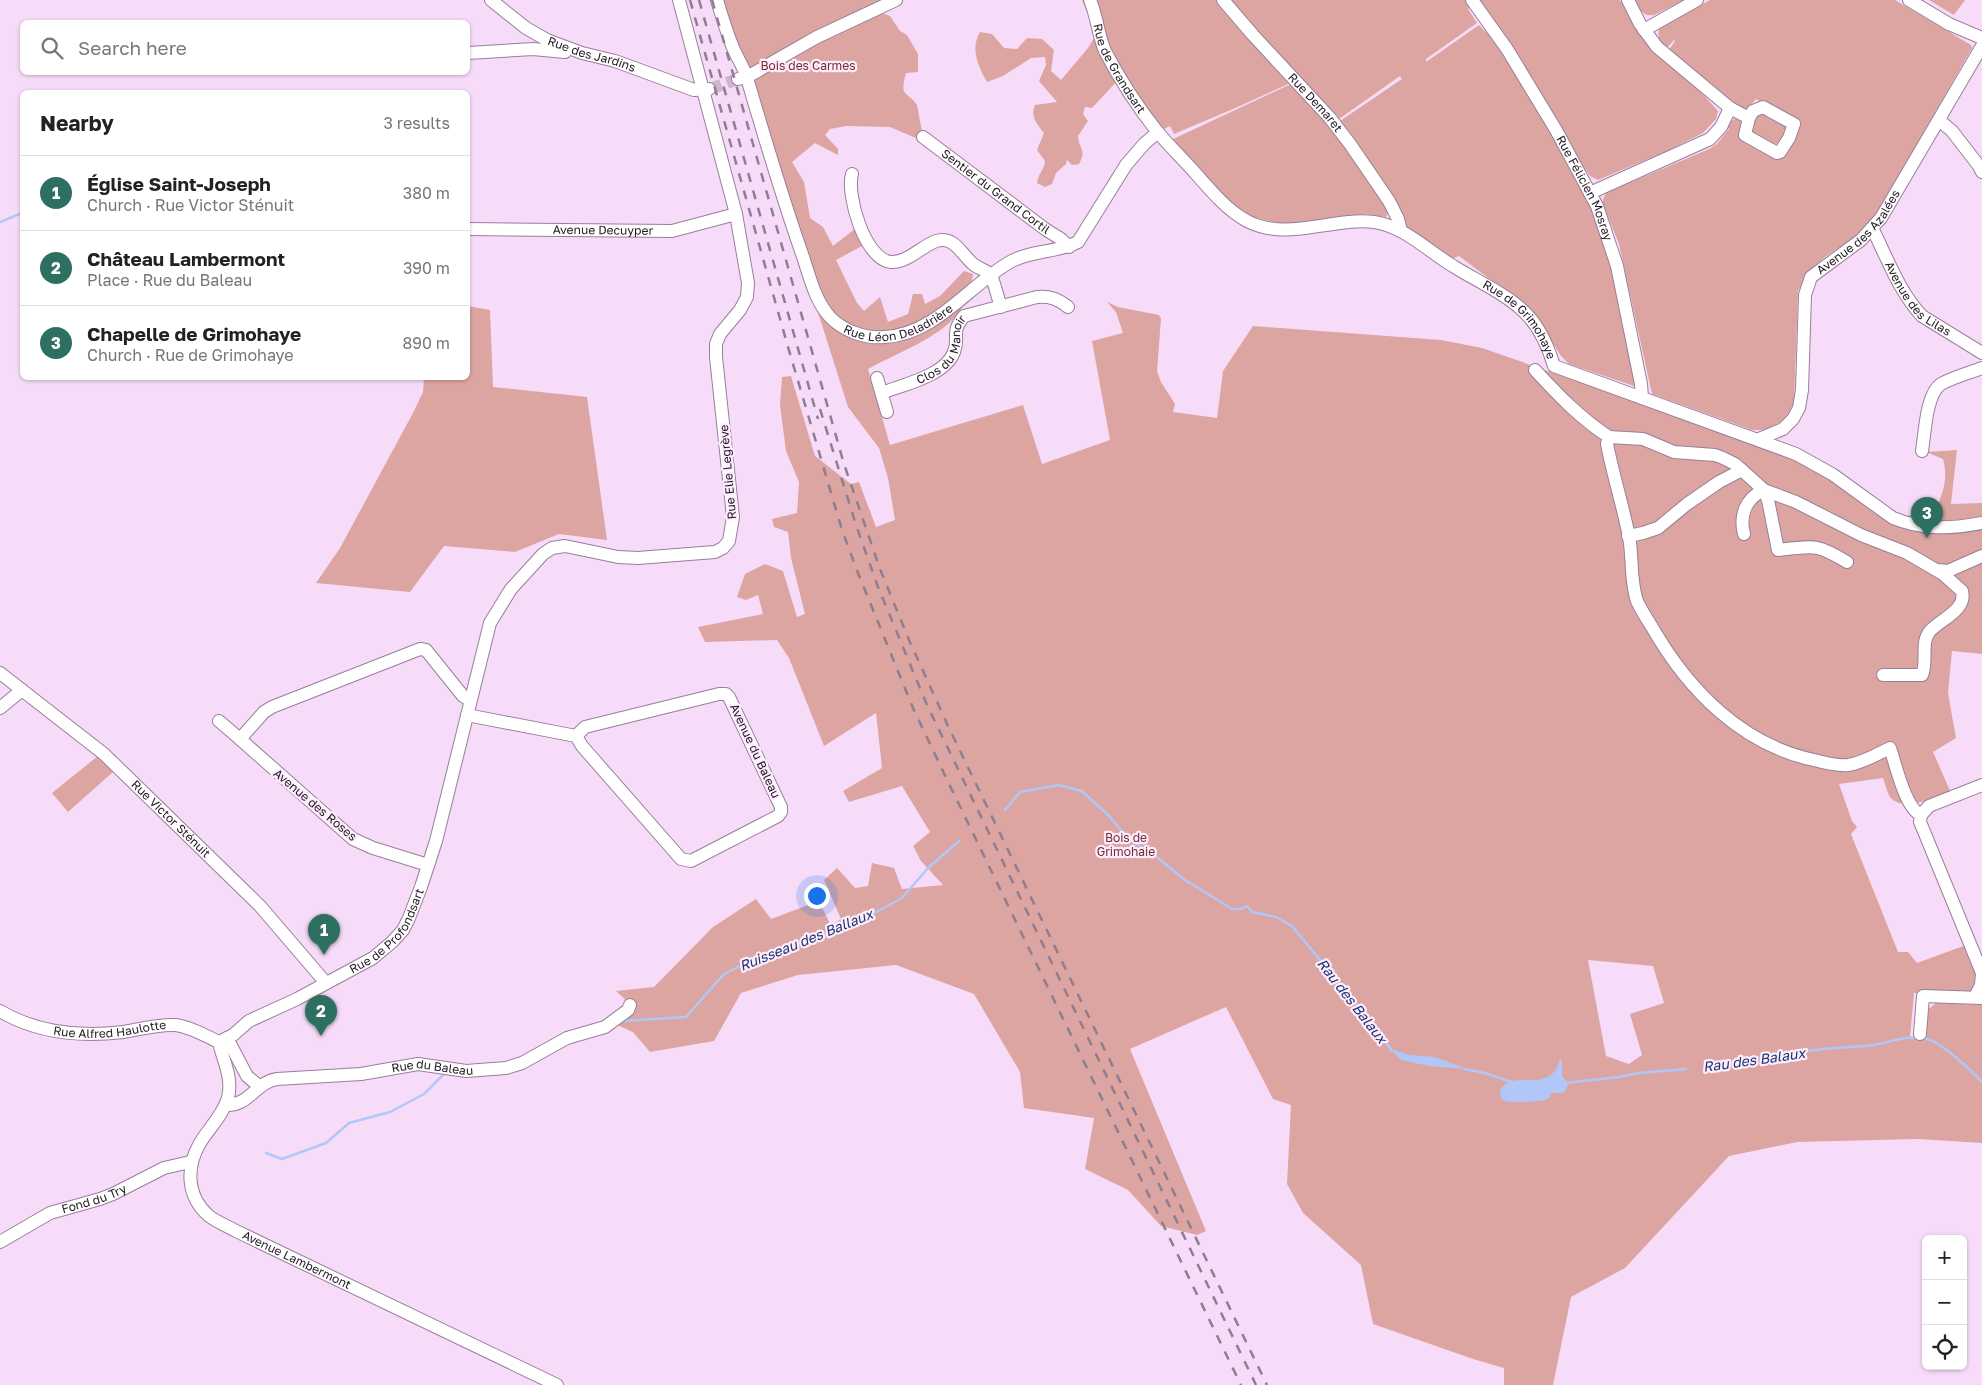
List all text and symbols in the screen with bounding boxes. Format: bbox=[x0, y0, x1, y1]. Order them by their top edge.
search box bbox=[20, 20, 470, 75]
street label: Rue de Grandsart bbox=[1090, 22, 1149, 116]
street label: Rue des Jardins bbox=[546, 33, 638, 75]
icon: search bbox=[38, 34, 66, 62]
text: Search here bbox=[78, 36, 187, 59]
park label: Bois des Carmes bbox=[760, 58, 856, 73]
street label: Rue Demaret bbox=[1285, 70, 1346, 135]
text: Nearby bbox=[40, 110, 114, 136]
text: 3 results bbox=[383, 113, 450, 133]
street label: Rue Félicien Mosray bbox=[1553, 133, 1616, 243]
street label: Sentier du Grand Cortil bbox=[939, 146, 1053, 237]
text: Église Saint-Joseph bbox=[87, 172, 271, 195]
text: 1 bbox=[52, 183, 60, 203]
text: 380 m bbox=[403, 183, 450, 203]
street label: Avenue des Azalées bbox=[1813, 187, 1903, 277]
text: Church · Rue Victor Sténuit bbox=[87, 195, 294, 215]
street label: Avenue Decuyper bbox=[553, 222, 654, 238]
text: Château Lambermont bbox=[87, 247, 285, 270]
text: 2 bbox=[51, 258, 61, 278]
text: 390 m bbox=[403, 258, 450, 278]
street label: Avenue des Lilas bbox=[1882, 259, 1954, 339]
text: Place · Rue du Baleau bbox=[87, 270, 252, 290]
street label: Rue de Grimohaye bbox=[1480, 277, 1559, 361]
street label: Rue Léon Deladrière bbox=[841, 301, 956, 344]
street label: Clos du Manoir bbox=[914, 312, 969, 387]
text: Chapelle de Grimohaye bbox=[87, 322, 301, 345]
text: 3 bbox=[51, 333, 61, 353]
text: 890 m bbox=[402, 333, 450, 353]
text: Church · Rue de Grimohaye bbox=[87, 345, 294, 365]
street label: Rue Elie Legrève bbox=[716, 424, 739, 520]
pin: 3 bbox=[1911, 497, 1943, 538]
street label: Avenue du Baleau bbox=[727, 701, 784, 800]
street label: Avenue des Roses bbox=[271, 765, 360, 844]
street label: Rue Victor Sténuit bbox=[128, 777, 214, 861]
park label: Bois de Grimohaie bbox=[1097, 830, 1155, 859]
your location bbox=[804, 883, 830, 909]
street label: Rue de Profondsart bbox=[347, 886, 427, 976]
water label: Ruisseau des Ballaux bbox=[737, 904, 877, 974]
pin: 1 bbox=[308, 914, 340, 955]
water label: Rau des Balaux bbox=[1314, 955, 1392, 1048]
pin: 2 bbox=[305, 995, 337, 1036]
street label: Rue Alfred Haulotte bbox=[52, 1017, 167, 1041]
water label: Rau des Balaux bbox=[1702, 1044, 1808, 1075]
street label: Rue du Baleau bbox=[390, 1056, 474, 1078]
street label: Fond du Try bbox=[60, 1180, 129, 1216]
street label: Avenue Lambermont bbox=[240, 1227, 354, 1292]
map controls bbox=[1922, 1235, 1967, 1370]
button: + bbox=[1922, 1235, 1967, 1280]
button: − bbox=[1922, 1280, 1967, 1325]
button: locate bbox=[1922, 1325, 1967, 1370]

